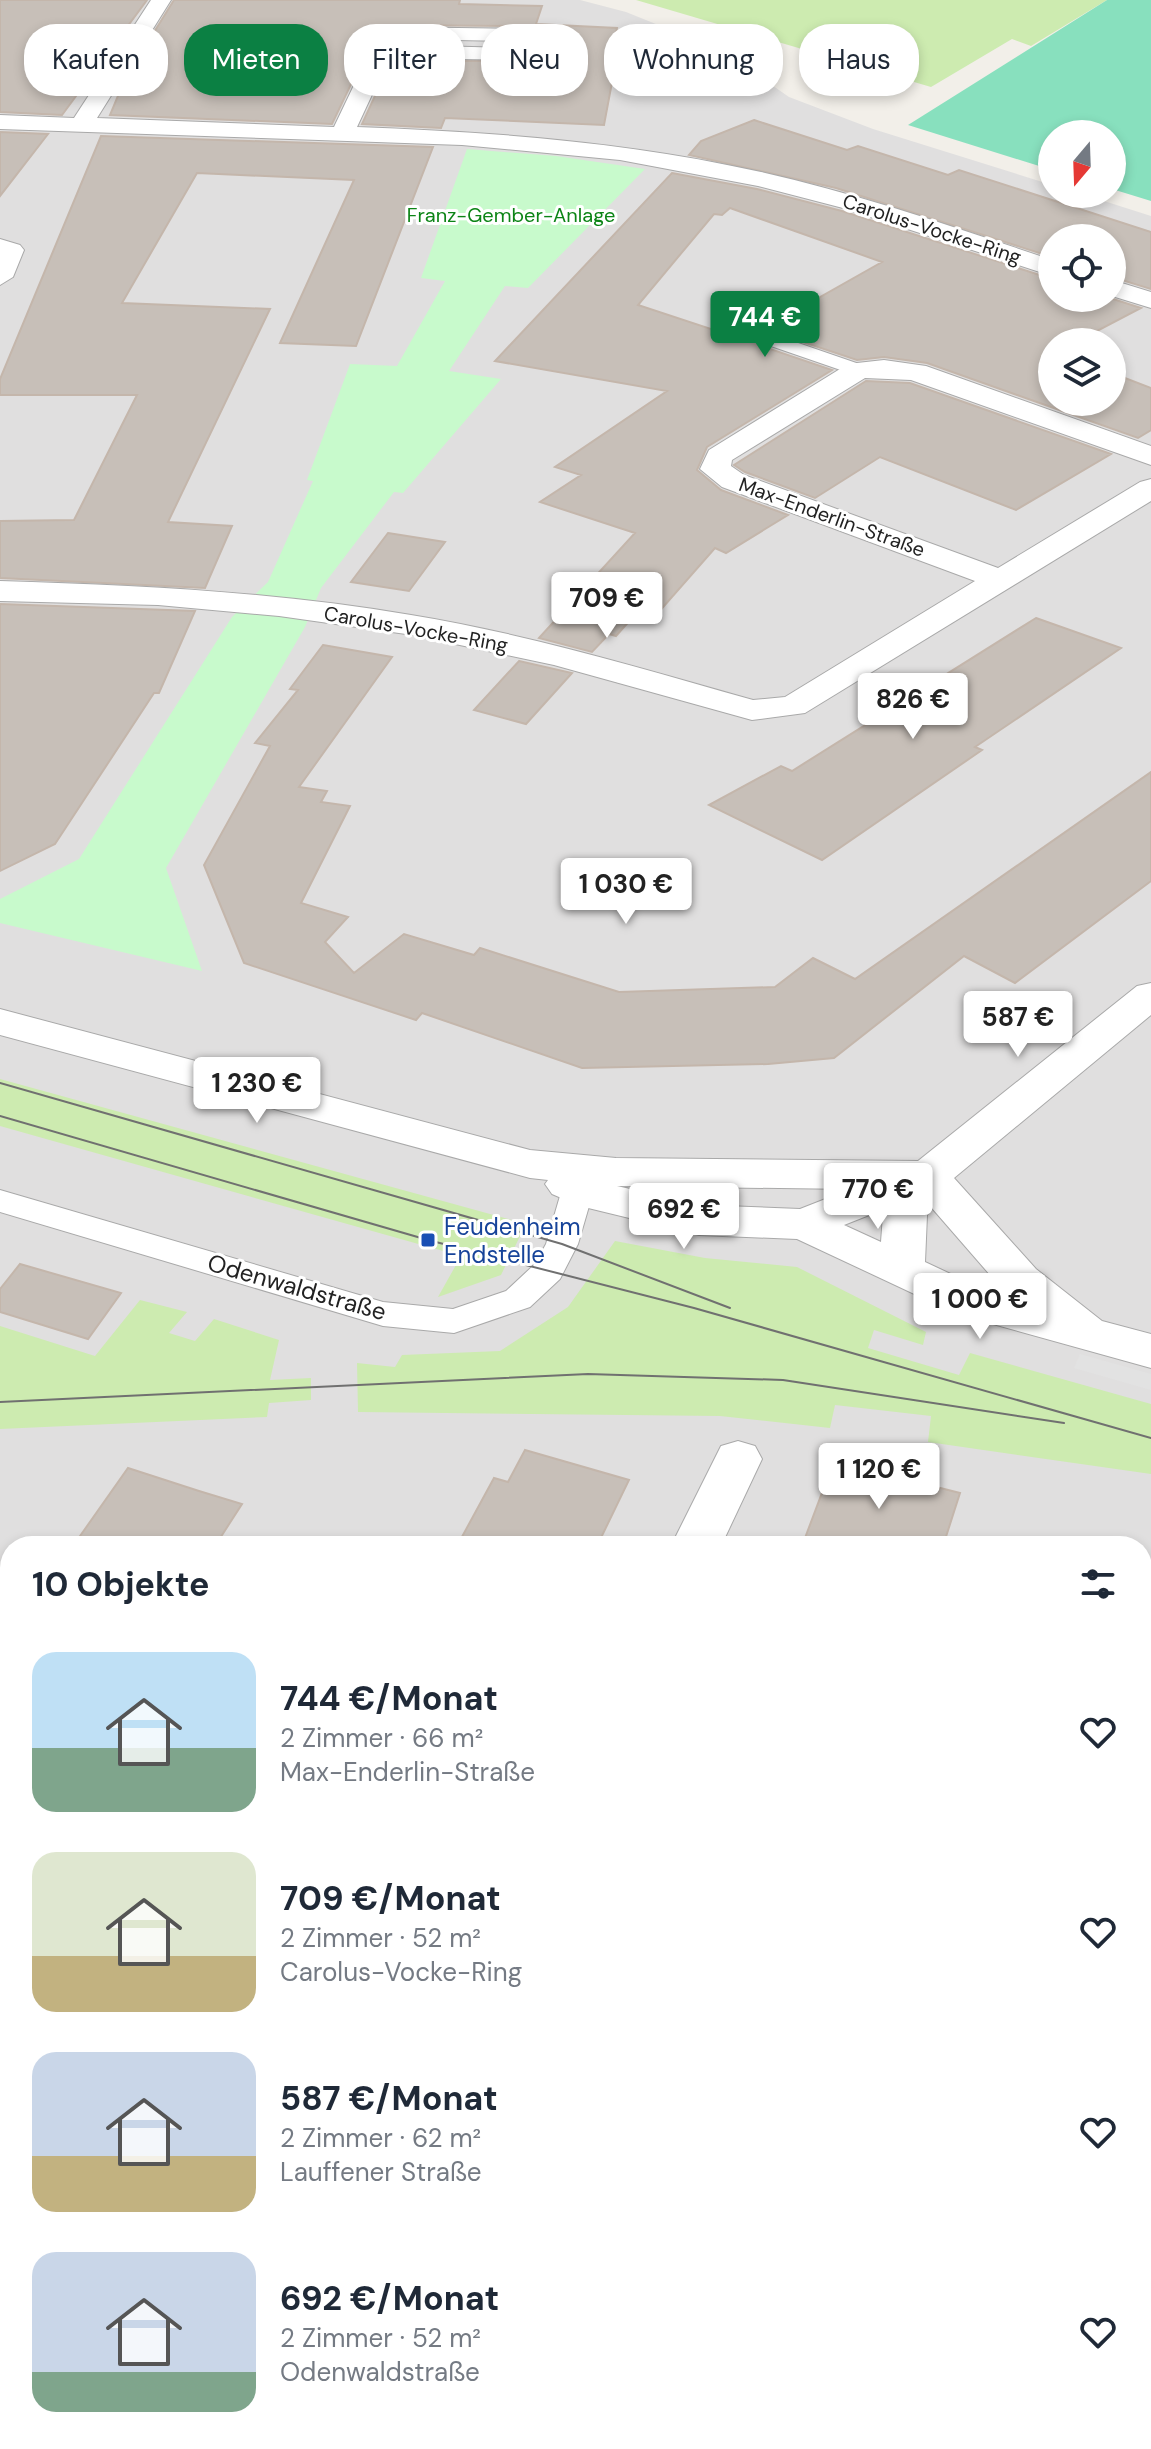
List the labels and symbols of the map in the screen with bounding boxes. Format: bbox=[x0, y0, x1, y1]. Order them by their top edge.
north arrow bbox=[1038, 120, 1126, 208]
street label: Carolus-Vocke-Ring bbox=[839, 188, 1025, 270]
park label: Franz-Gember-Anlage bbox=[407, 202, 615, 228]
pin: 744 € bbox=[709, 291, 821, 359]
street label: Max-Enderlin-Straße bbox=[735, 471, 929, 563]
pin: 709 € bbox=[551, 572, 663, 640]
street label: Carolus-Vocke-Ring bbox=[322, 600, 510, 658]
pin: 826 € bbox=[857, 673, 969, 741]
pin: 1 030 € bbox=[552, 858, 700, 926]
pin: 587 € bbox=[962, 991, 1074, 1059]
pin: 1 230 € bbox=[183, 1057, 331, 1125]
pin: 770 € bbox=[822, 1163, 934, 1231]
pin: 692 € bbox=[628, 1183, 740, 1251]
place label: Feudenheim Endstelle bbox=[444, 1211, 581, 1270]
marker: Feudenheim Endstelle bbox=[419, 1231, 437, 1249]
street label: Odenwaldstraße bbox=[204, 1247, 390, 1327]
pin: 1 000 € bbox=[906, 1273, 1054, 1341]
pin: 1 120 € bbox=[805, 1443, 953, 1511]

